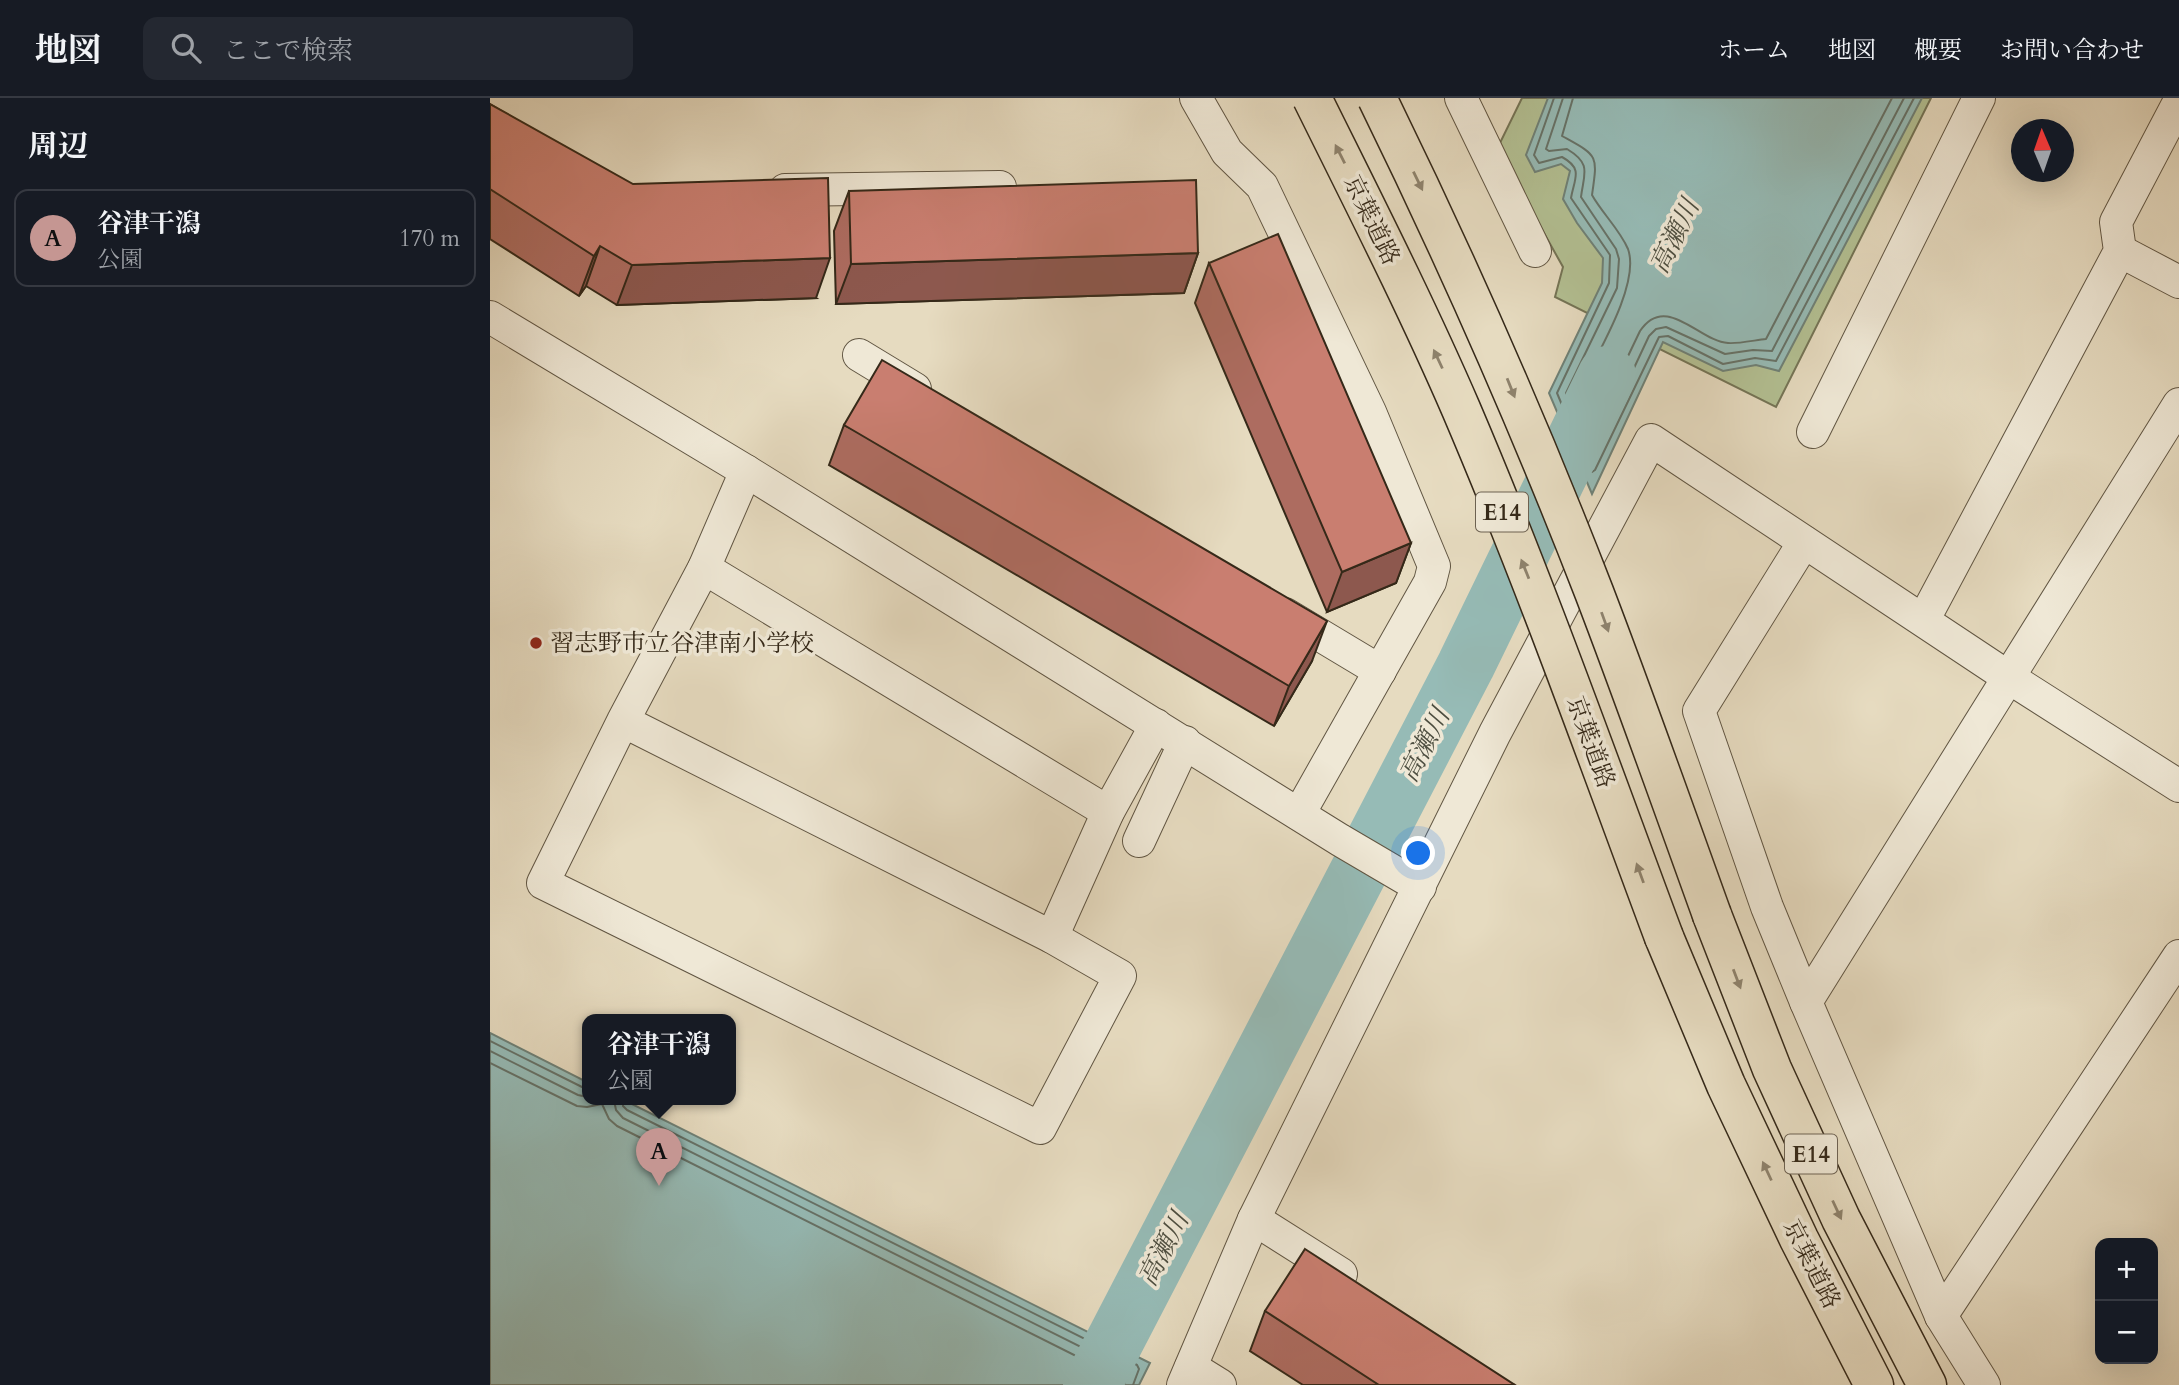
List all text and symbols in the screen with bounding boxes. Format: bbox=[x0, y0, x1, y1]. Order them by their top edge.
search box bbox=[143, 17, 633, 80]
text: 地図 bbox=[35, 28, 101, 73]
icon: search bbox=[167, 29, 205, 67]
text: ここで検索 bbox=[223, 33, 353, 68]
text: ホーム bbox=[1718, 34, 1790, 67]
text: 地図 bbox=[1828, 34, 1876, 67]
text: 概要 bbox=[1914, 34, 1962, 67]
text: お問い合わせ bbox=[2000, 34, 2144, 67]
north arrow bbox=[2011, 119, 2074, 182]
text: 周辺 bbox=[28, 126, 88, 167]
one-way arrow bbox=[1334, 143, 1346, 163]
street label: 京葉道路 bbox=[1336, 170, 1407, 271]
one-way arrow bbox=[1412, 171, 1423, 191]
water label: 高瀬川 bbox=[1642, 191, 1709, 279]
text: 谷津干潟 bbox=[97, 206, 201, 241]
text: A bbox=[44, 223, 62, 254]
text: 170 m bbox=[399, 223, 460, 254]
text: 公園 bbox=[97, 244, 143, 275]
one-way arrow bbox=[1432, 349, 1444, 369]
one-way arrow bbox=[1506, 378, 1517, 399]
road number: E14 bbox=[1476, 492, 1528, 532]
one-way arrow bbox=[1520, 558, 1531, 579]
one-way arrow bbox=[1600, 612, 1611, 633]
place label: 習志野市立谷津南小学校 bbox=[550, 627, 814, 660]
marker: 習志野市立谷津南小学校 bbox=[528, 635, 544, 651]
street label: 京葉道路 bbox=[1559, 691, 1622, 793]
water label: 高瀬川 bbox=[1391, 700, 1459, 788]
your location bbox=[1401, 836, 1435, 870]
one-way arrow bbox=[1634, 863, 1645, 884]
one-way arrow bbox=[1731, 968, 1742, 989]
popup bbox=[582, 1014, 736, 1105]
text: 谷津干潟 bbox=[607, 1027, 711, 1062]
text: 公園 bbox=[607, 1065, 653, 1096]
pin: A bbox=[636, 1128, 682, 1186]
road number: E14 bbox=[1785, 1134, 1837, 1174]
one-way arrow bbox=[1761, 1160, 1772, 1181]
one-way arrow bbox=[1831, 1200, 1842, 1220]
water label: 高瀬川 bbox=[1130, 1204, 1198, 1292]
street label: 京葉道路 bbox=[1775, 1214, 1848, 1314]
map controls bbox=[2095, 1238, 2158, 1364]
button: + bbox=[2095, 1238, 2158, 1301]
button: − bbox=[2095, 1301, 2158, 1364]

